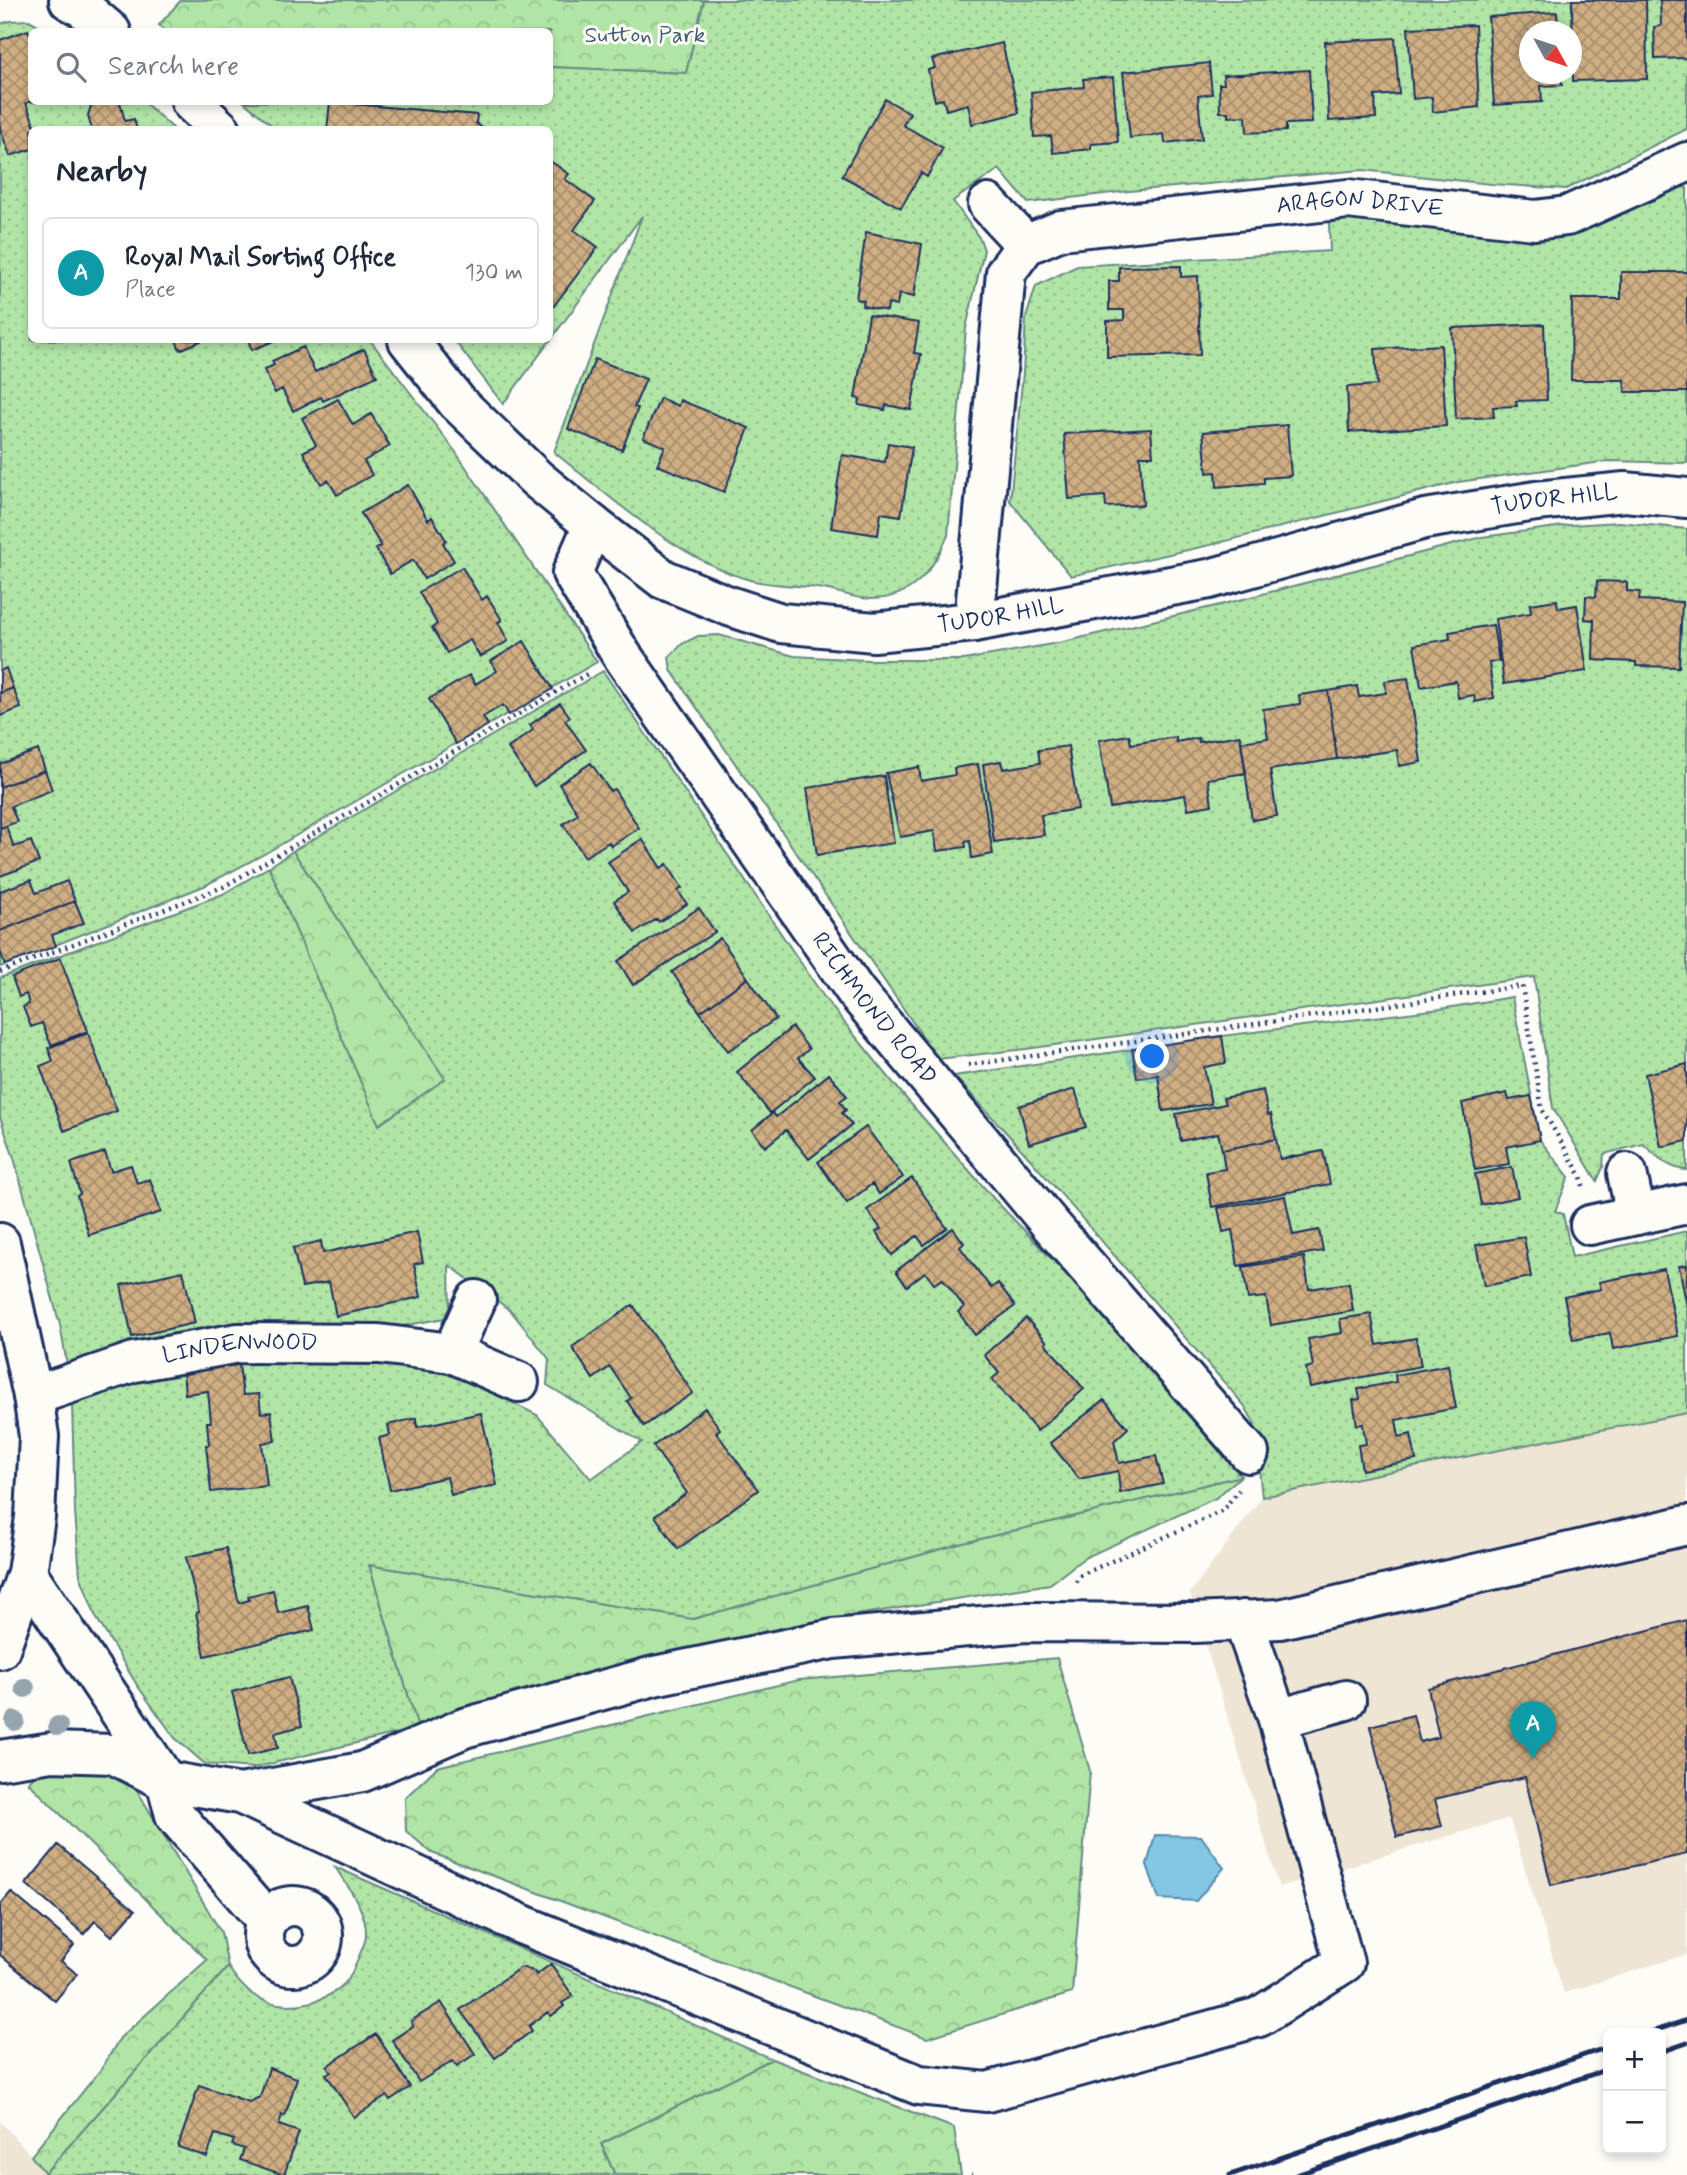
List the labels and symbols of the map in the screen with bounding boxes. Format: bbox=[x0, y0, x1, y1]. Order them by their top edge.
park label: Sutton Park bbox=[585, 21, 705, 51]
north arrow bbox=[1519, 21, 1582, 84]
street label: ARAGON DRIVE bbox=[1275, 184, 1445, 225]
street label: TUDOR HILL bbox=[1489, 478, 1620, 523]
street label: TUDOR HILL bbox=[936, 591, 1066, 641]
street label: RICHMOND ROAD bbox=[804, 927, 943, 1092]
your location bbox=[1135, 1039, 1169, 1073]
street label: LINDENWOOD bbox=[160, 1328, 318, 1371]
pin: A bbox=[1510, 1701, 1556, 1759]

